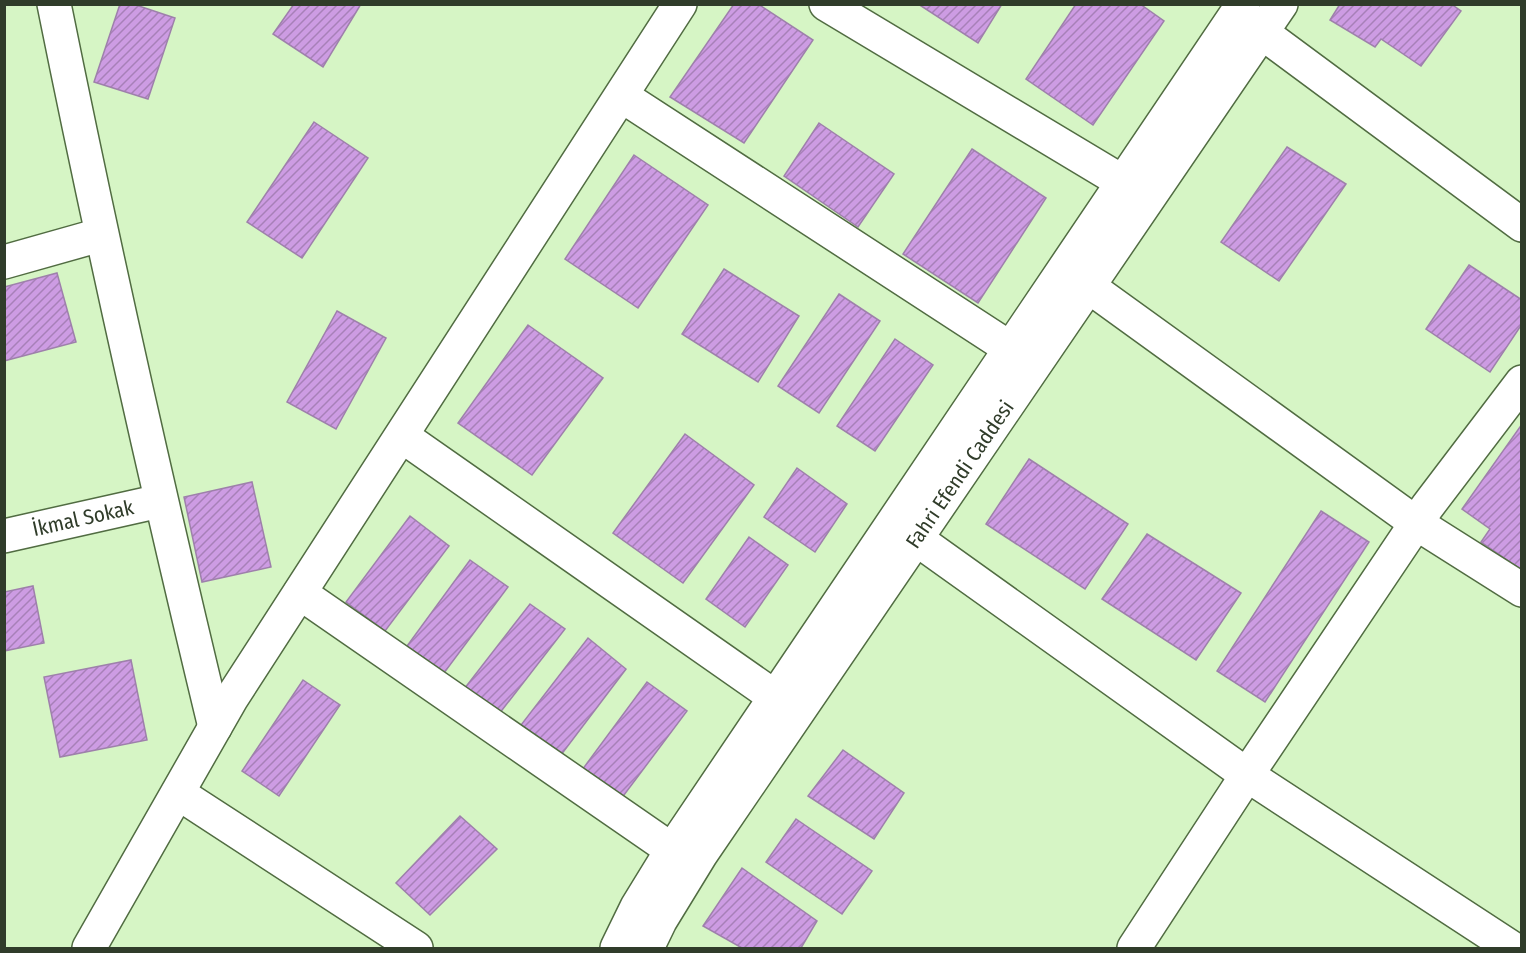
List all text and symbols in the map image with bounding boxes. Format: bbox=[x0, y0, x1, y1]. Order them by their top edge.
street label: Fahri Efendi Caddesi bbox=[900, 395, 1020, 553]
street label: İkmal Sokak bbox=[30, 494, 136, 542]

